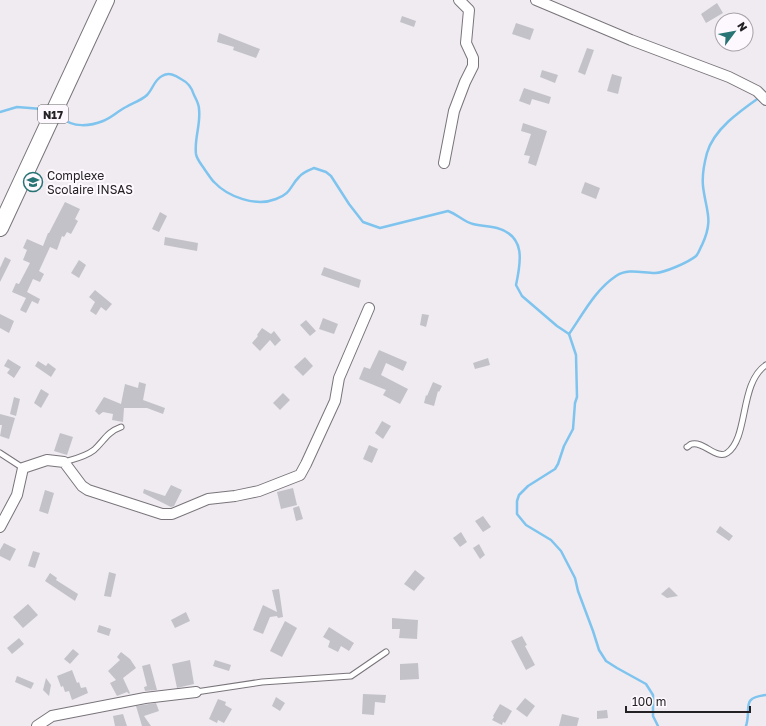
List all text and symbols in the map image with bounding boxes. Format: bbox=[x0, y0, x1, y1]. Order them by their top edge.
north arrow bbox=[714, 12, 754, 52]
text: N bbox=[735, 19, 751, 33]
road number: N17 bbox=[38, 105, 68, 123]
place label: Complexe Scolaire INSAS bbox=[47, 168, 133, 197]
school or university icon: Complexe Scolaire INSAS bbox=[22, 171, 44, 193]
scale bar bbox=[626, 688, 750, 714]
text: 100 m bbox=[632, 694, 666, 709]

